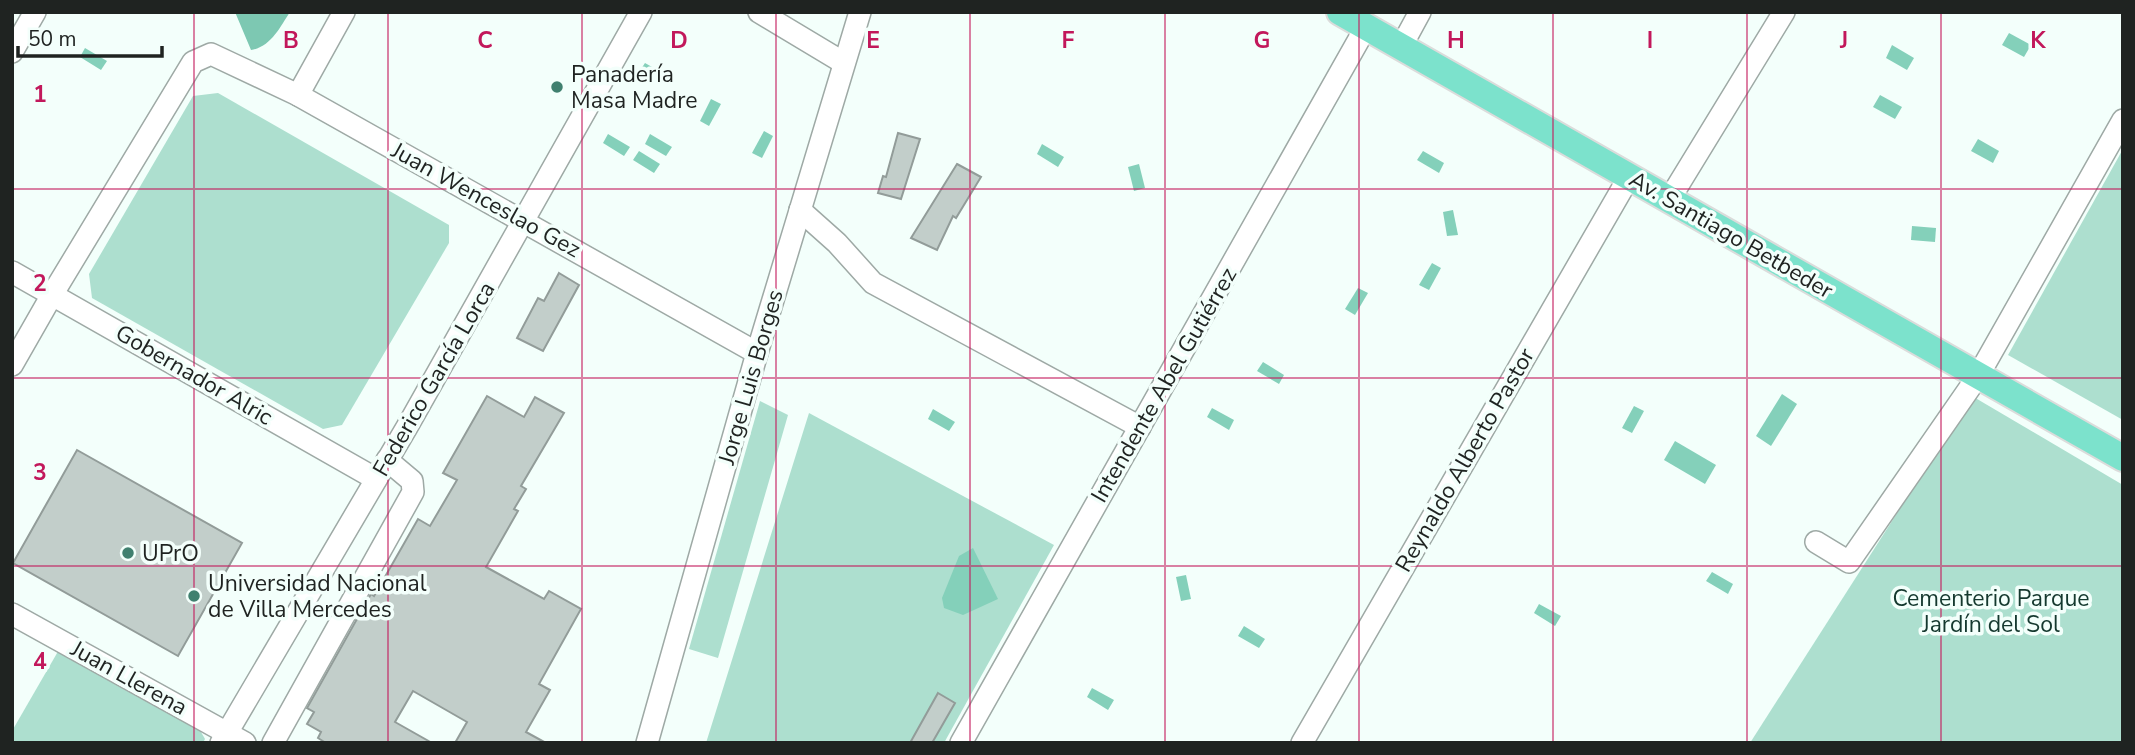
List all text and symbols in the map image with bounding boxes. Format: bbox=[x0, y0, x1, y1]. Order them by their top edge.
scale bar bbox=[18, 14, 161, 58]
text: 50 m bbox=[28, 25, 77, 53]
text: B bbox=[283, 25, 299, 56]
text: C bbox=[477, 25, 493, 56]
text: D bbox=[670, 25, 688, 56]
text: E bbox=[866, 25, 880, 56]
text: F bbox=[1062, 25, 1075, 56]
text: G bbox=[1254, 25, 1270, 56]
text: H bbox=[1447, 25, 1465, 56]
text: I bbox=[1647, 25, 1653, 56]
text: J bbox=[1839, 25, 1848, 56]
text: K bbox=[2030, 25, 2046, 56]
place label: Panadería Masa Madre bbox=[571, 59, 698, 116]
text: 1 bbox=[33, 79, 47, 110]
marker: Panadería Masa Madre bbox=[549, 79, 565, 95]
street label: Juan Wenceslao Gez bbox=[385, 135, 586, 265]
street label: Av. Santiago Betbeder bbox=[1623, 164, 1839, 306]
street label: Intendente Abel Gutiérrez bbox=[1084, 262, 1244, 508]
text: 2 bbox=[33, 268, 47, 299]
street label: Federico García Lorca bbox=[366, 276, 502, 482]
street label: Jorge Luis Borges bbox=[711, 286, 791, 469]
street label: Gobernador Alric bbox=[110, 317, 279, 433]
street label: Reynaldo Alberto Pastor bbox=[1388, 342, 1542, 578]
text: 3 bbox=[33, 457, 47, 488]
place label: UPrO bbox=[142, 538, 199, 569]
marker: UPrO bbox=[120, 545, 136, 561]
place label: Universidad Nacional de Villa Mercedes bbox=[208, 568, 427, 625]
park label: Cementerio Parque Jardín del Sol bbox=[1892, 583, 2090, 640]
marker: Universidad Nacional de Villa Mercedes bbox=[186, 588, 202, 604]
street label: Juan Llerena bbox=[64, 633, 193, 723]
text: 4 bbox=[33, 646, 47, 677]

